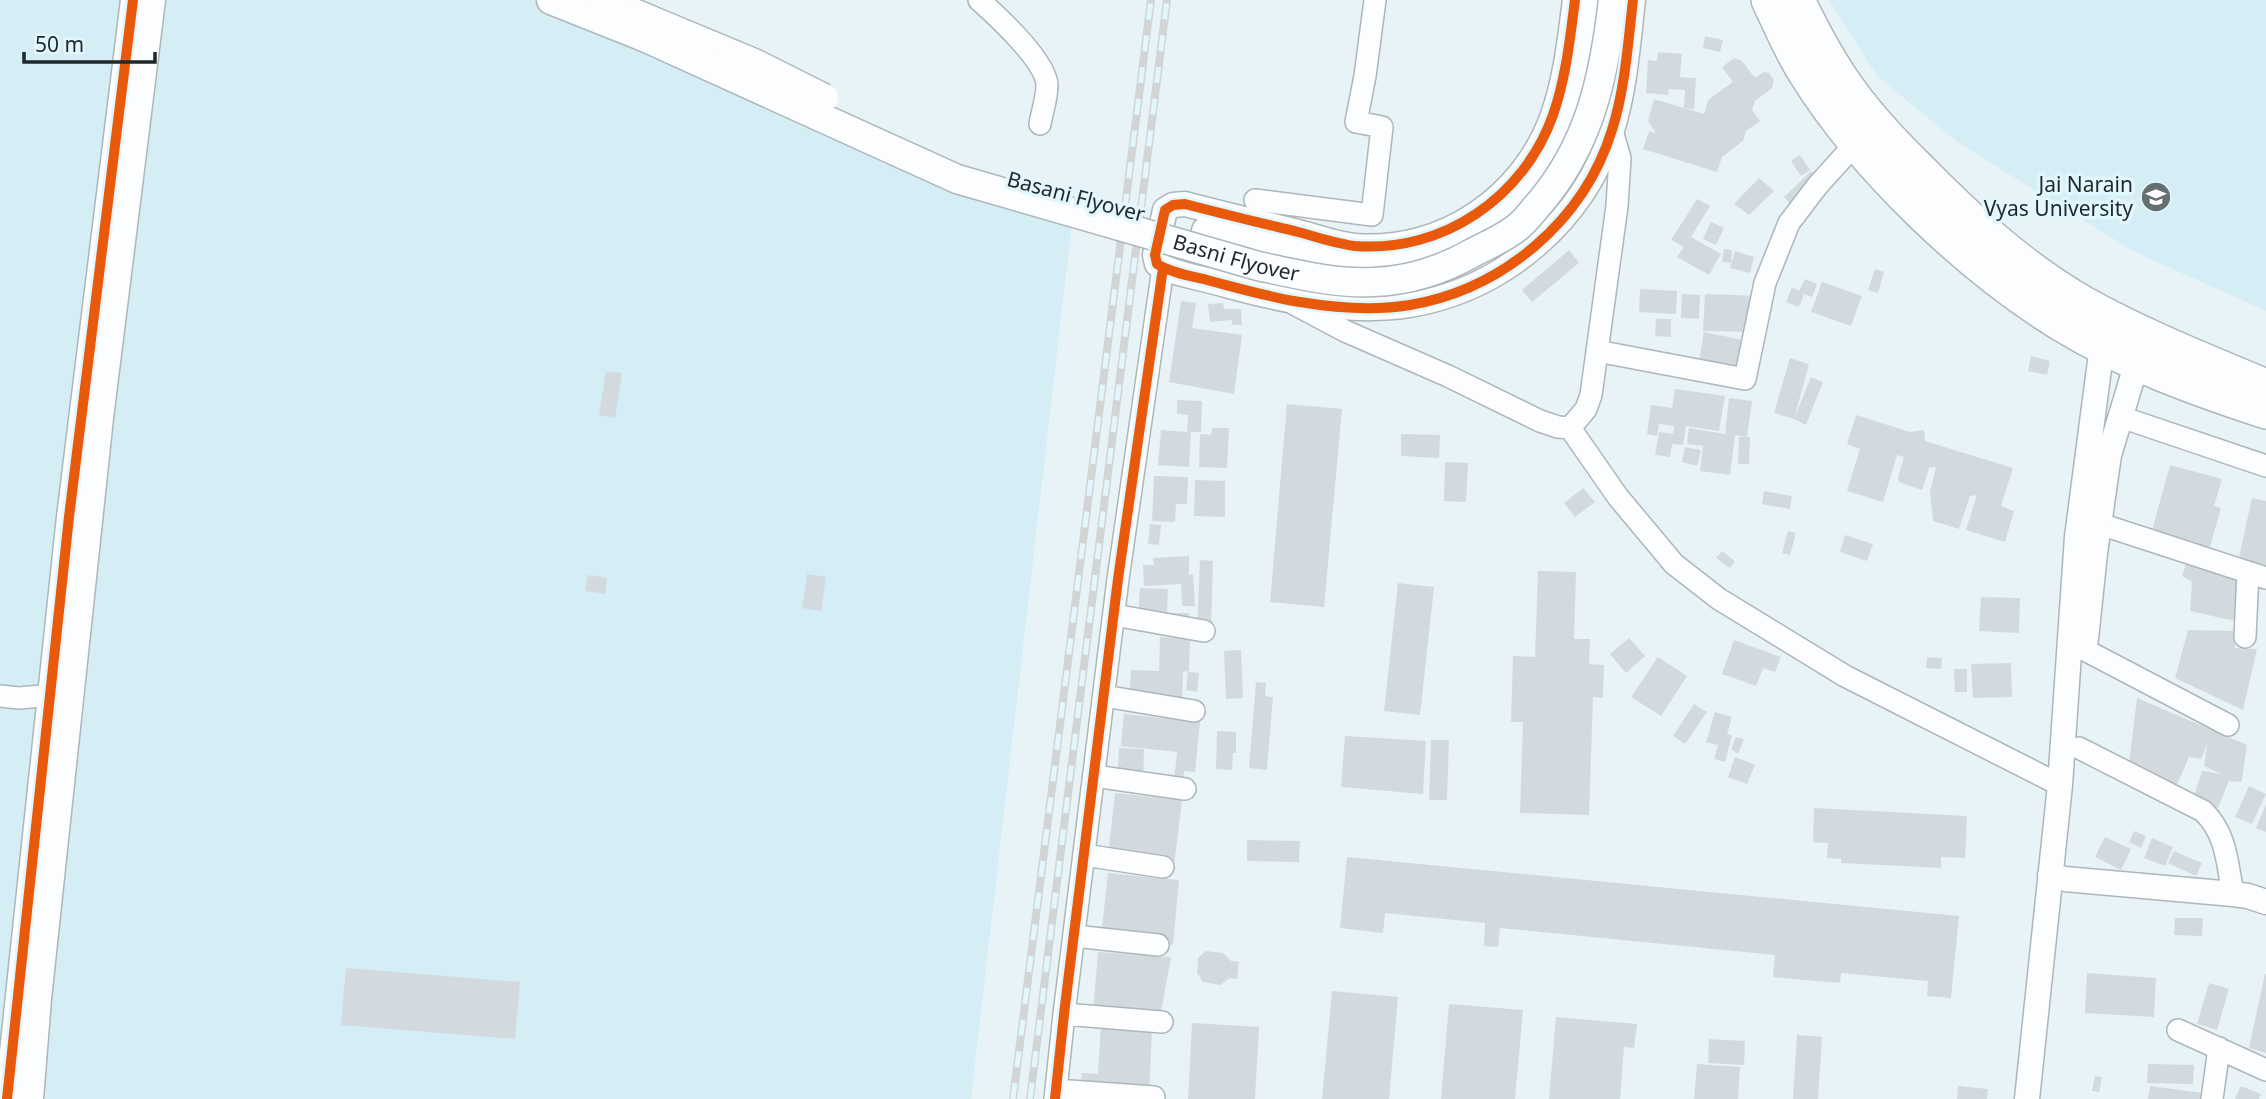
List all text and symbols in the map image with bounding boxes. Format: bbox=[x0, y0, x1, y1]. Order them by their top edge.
scale bar bbox=[24, 21, 156, 65]
text: 50 m bbox=[35, 30, 84, 58]
street label: Basani Flyover bbox=[1004, 164, 1149, 228]
place label: Jai Narain Vyas University bbox=[1984, 170, 2133, 222]
school or university icon: Jai Narain Vyas University bbox=[2139, 180, 2173, 214]
street label: Basni Flyover bbox=[1170, 227, 1302, 288]

